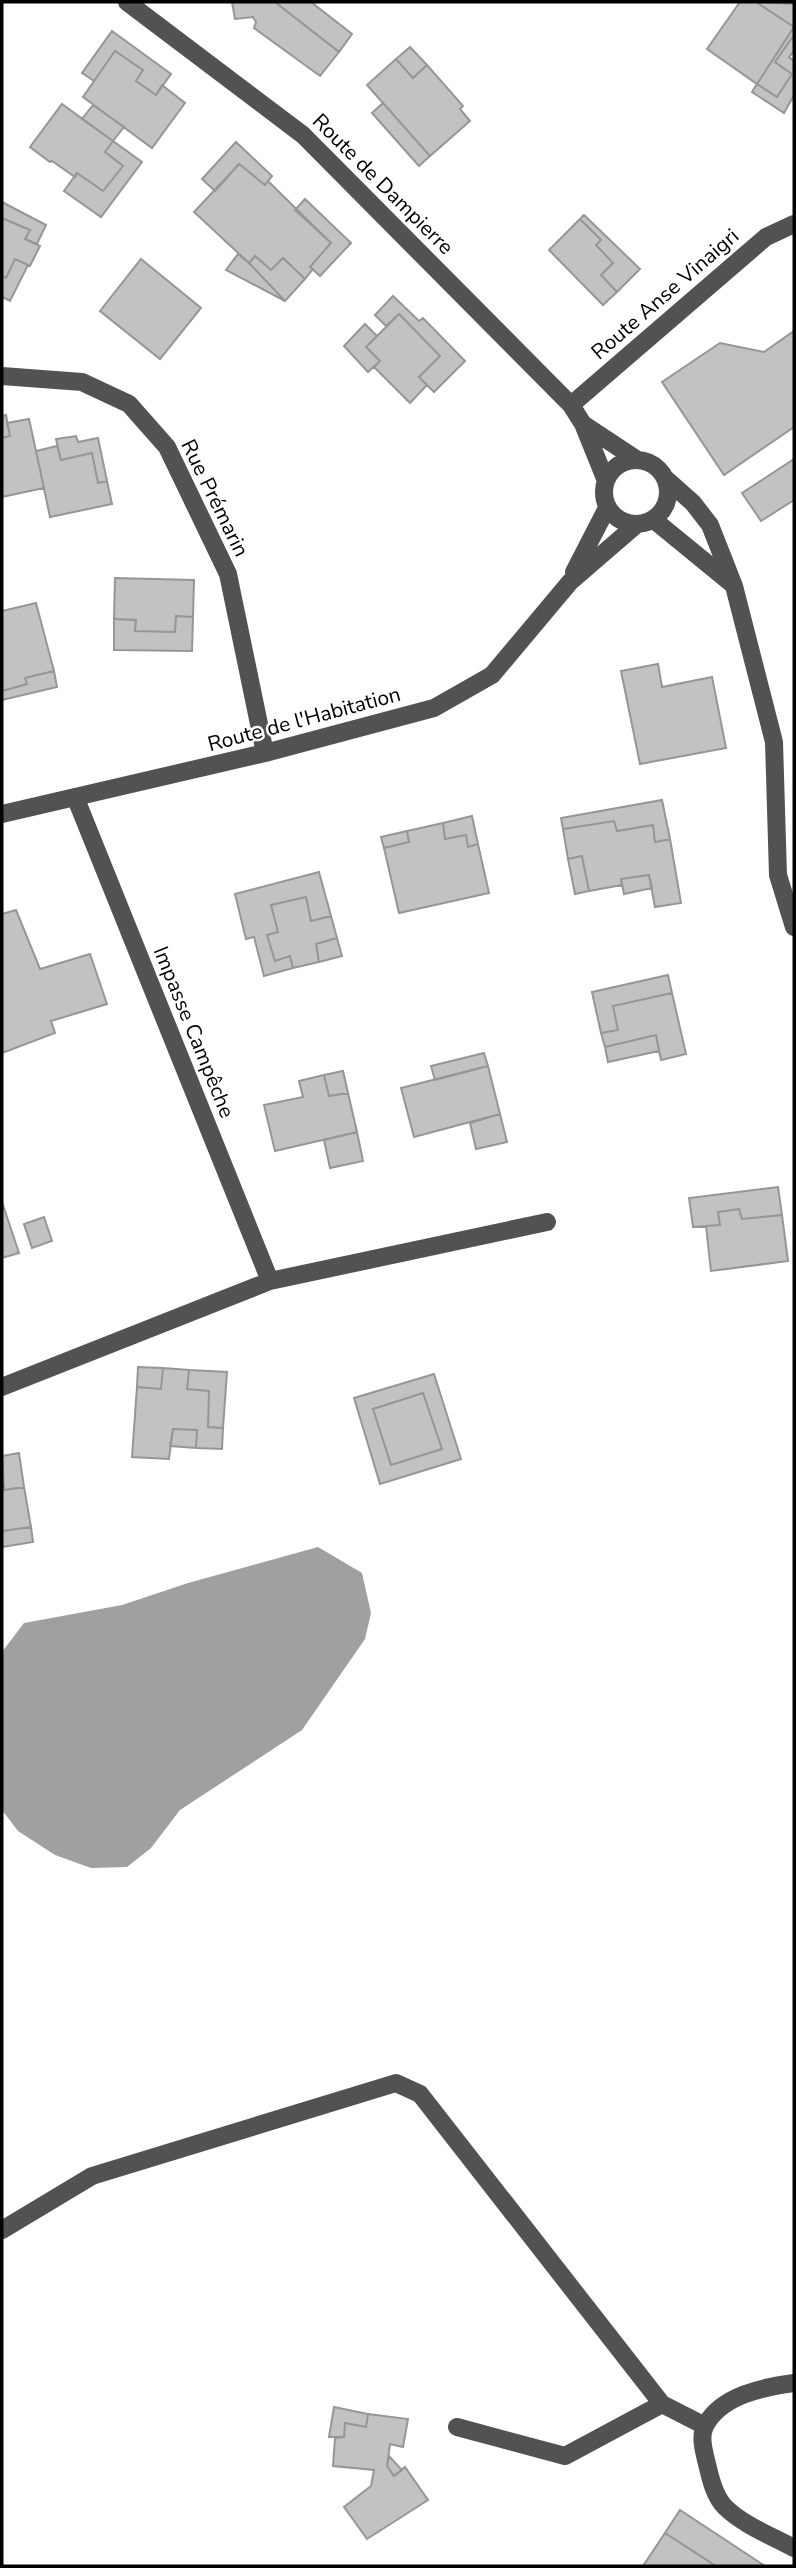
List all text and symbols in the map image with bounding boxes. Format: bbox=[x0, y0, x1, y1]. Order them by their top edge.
street label: Route de Dampierre bbox=[306, 107, 460, 261]
street label: Route Anse Vinaigri bbox=[585, 222, 745, 366]
street label: Rue Prémarin bbox=[174, 435, 256, 561]
street label: Route de l'Habitation bbox=[205, 680, 403, 758]
street label: Impasse Campêche bbox=[147, 942, 241, 1122]

